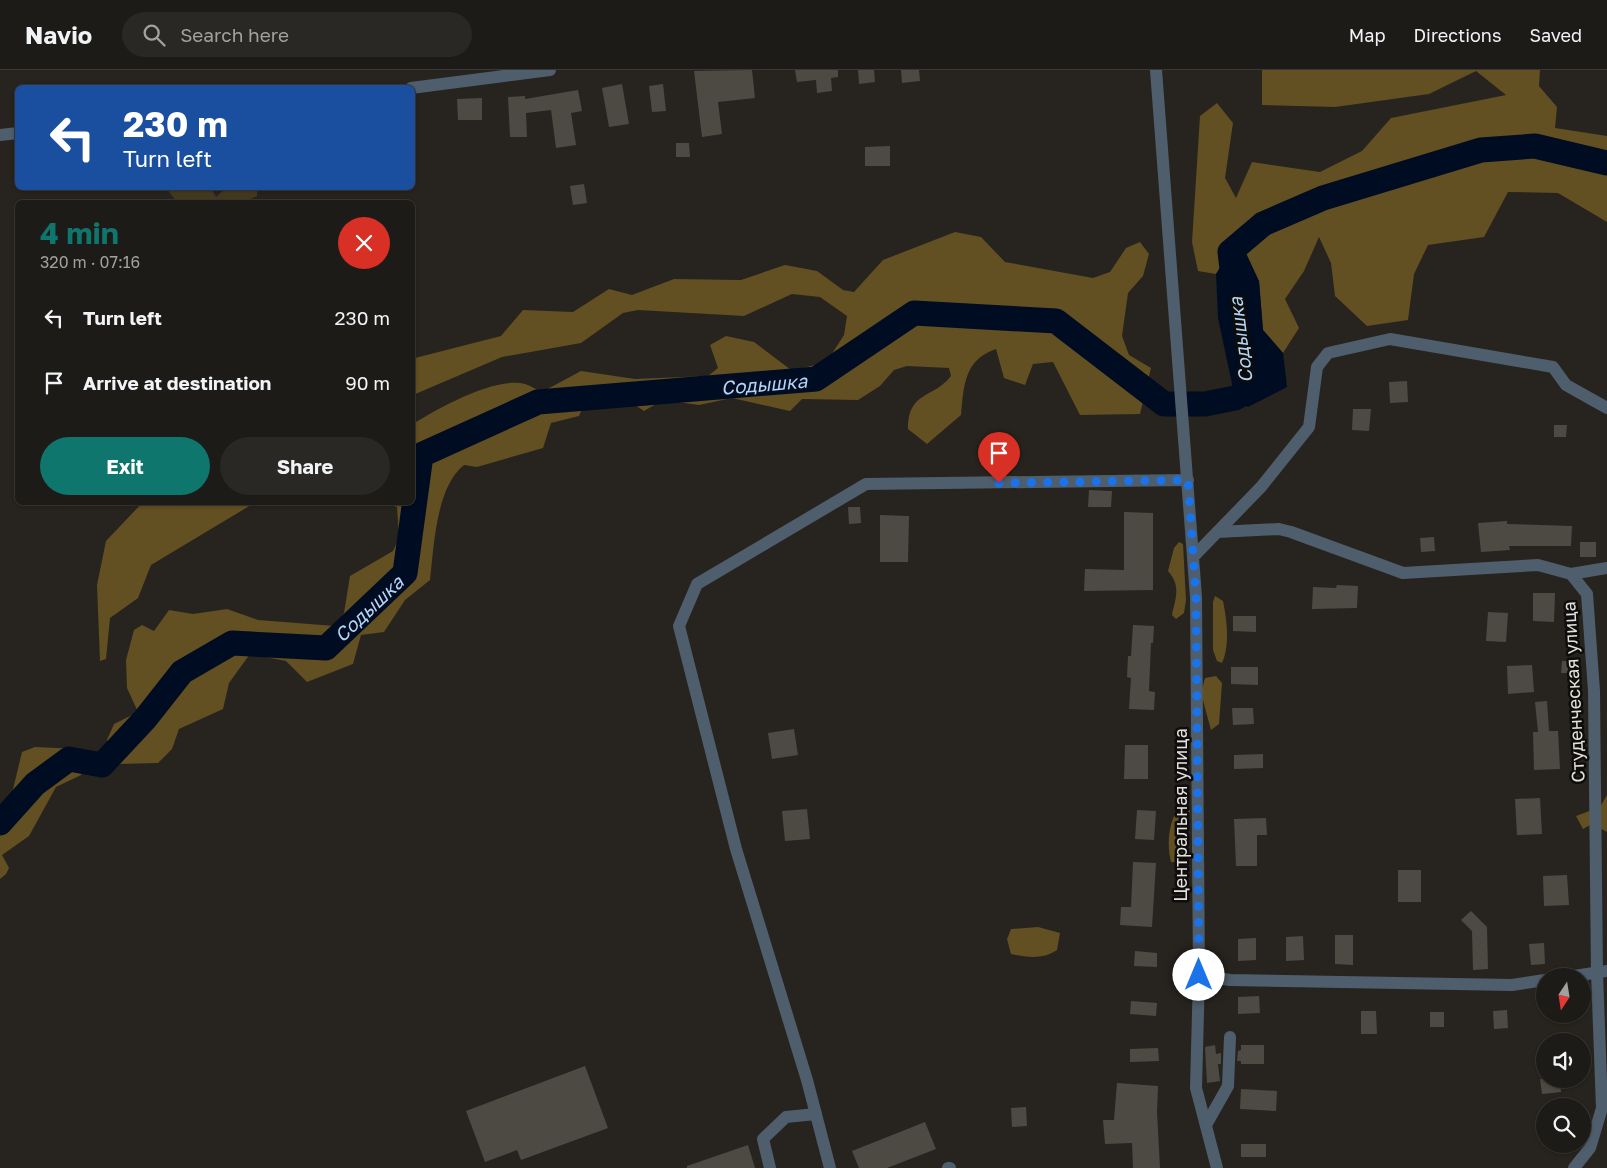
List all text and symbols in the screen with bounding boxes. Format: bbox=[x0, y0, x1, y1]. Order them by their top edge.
search box bbox=[122, 12, 472, 57]
text: Navio bbox=[25, 20, 92, 49]
icon: search bbox=[140, 21, 168, 49]
text: Search here bbox=[180, 23, 289, 46]
text: Map bbox=[1349, 24, 1385, 46]
text: Directions bbox=[1413, 24, 1501, 46]
text: Saved bbox=[1529, 24, 1582, 46]
text: 230 m bbox=[123, 103, 228, 145]
icon: left bbox=[40, 105, 105, 170]
text: Turn left bbox=[123, 145, 212, 172]
text: 4 min bbox=[40, 215, 119, 251]
button: close bbox=[338, 217, 390, 269]
text: 320 m · 07:16 bbox=[40, 252, 140, 272]
water label: Содышка bbox=[1223, 294, 1257, 384]
icon: left bbox=[40, 304, 68, 332]
text: Turn left bbox=[83, 306, 162, 329]
text: 230 m bbox=[335, 306, 390, 329]
water label: Содышка bbox=[720, 368, 809, 398]
icon: arrive bbox=[40, 369, 68, 397]
text: Arrive at destination bbox=[83, 371, 271, 394]
text: 90 m bbox=[345, 371, 390, 394]
pin bbox=[978, 432, 1020, 483]
button: Exit bbox=[40, 437, 210, 495]
button: Share bbox=[220, 437, 390, 495]
icon: arrive bbox=[985, 439, 1013, 467]
water label: Содышка bbox=[329, 569, 408, 646]
street label: Студенческая улица bbox=[1557, 601, 1589, 783]
street label: Центральная улица bbox=[1169, 728, 1191, 902]
position arrow bbox=[1172, 948, 1224, 1000]
north arrow bbox=[1536, 968, 1591, 1022]
map controls bbox=[1536, 968, 1591, 1153]
button: sound bbox=[1536, 1033, 1591, 1088]
button: search bbox=[1536, 1098, 1591, 1153]

